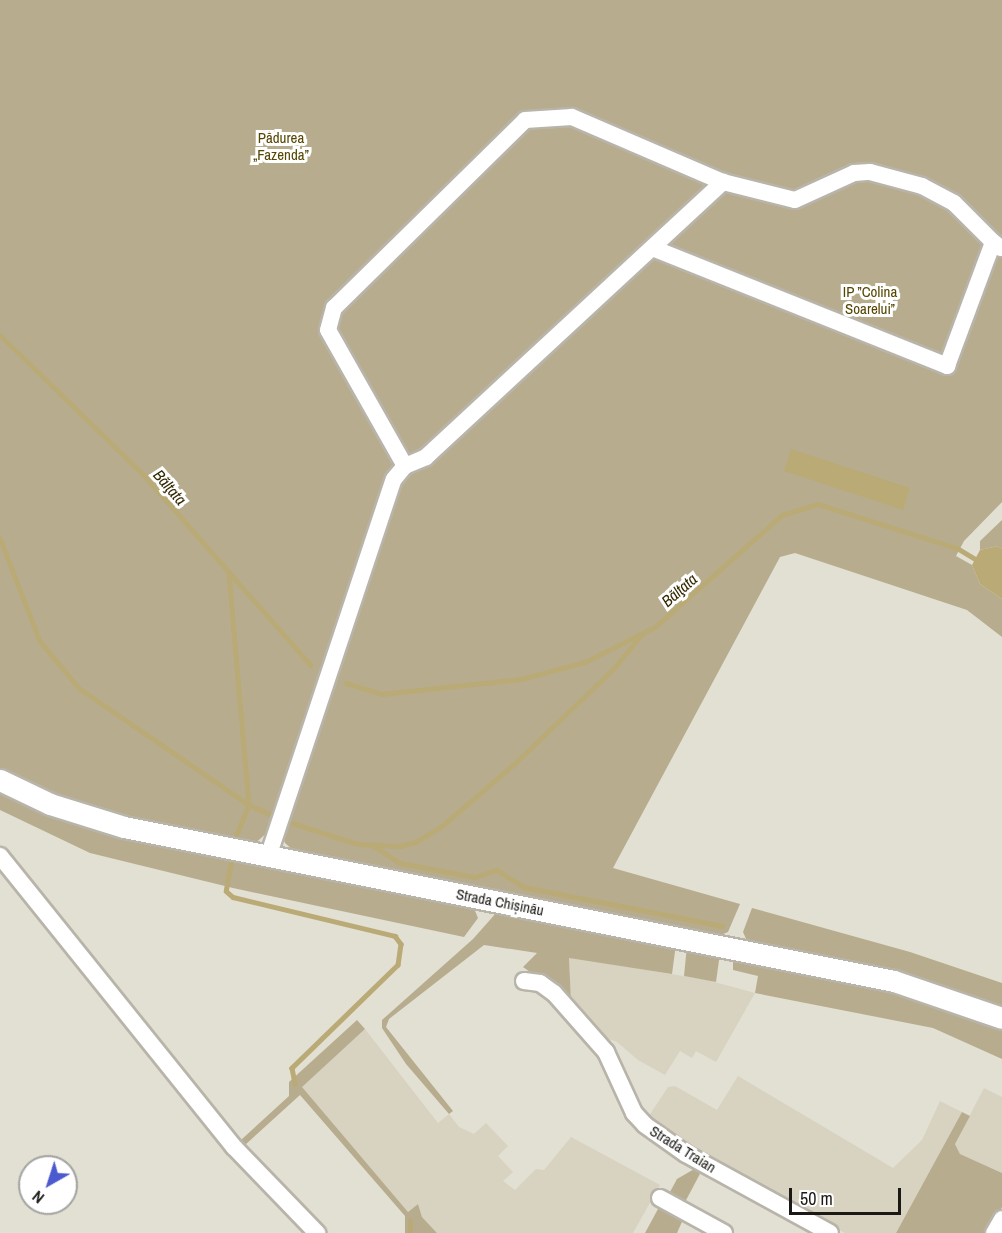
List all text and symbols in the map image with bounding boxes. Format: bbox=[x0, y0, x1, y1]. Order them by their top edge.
park label: Pădurea „Fazenda” bbox=[253, 128, 309, 163]
park label: IP ”Colina Soarelui” bbox=[843, 282, 897, 317]
water label: Bălţata bbox=[149, 465, 191, 509]
water label: Bălţata bbox=[657, 569, 701, 611]
street label: Strada Chișinău bbox=[455, 885, 545, 919]
street label: Strada Traian bbox=[647, 1122, 719, 1176]
north arrow bbox=[18, 1155, 78, 1215]
scale bar bbox=[792, 1176, 904, 1214]
text: N bbox=[27, 1186, 49, 1209]
text: 50 m bbox=[800, 1186, 833, 1211]

